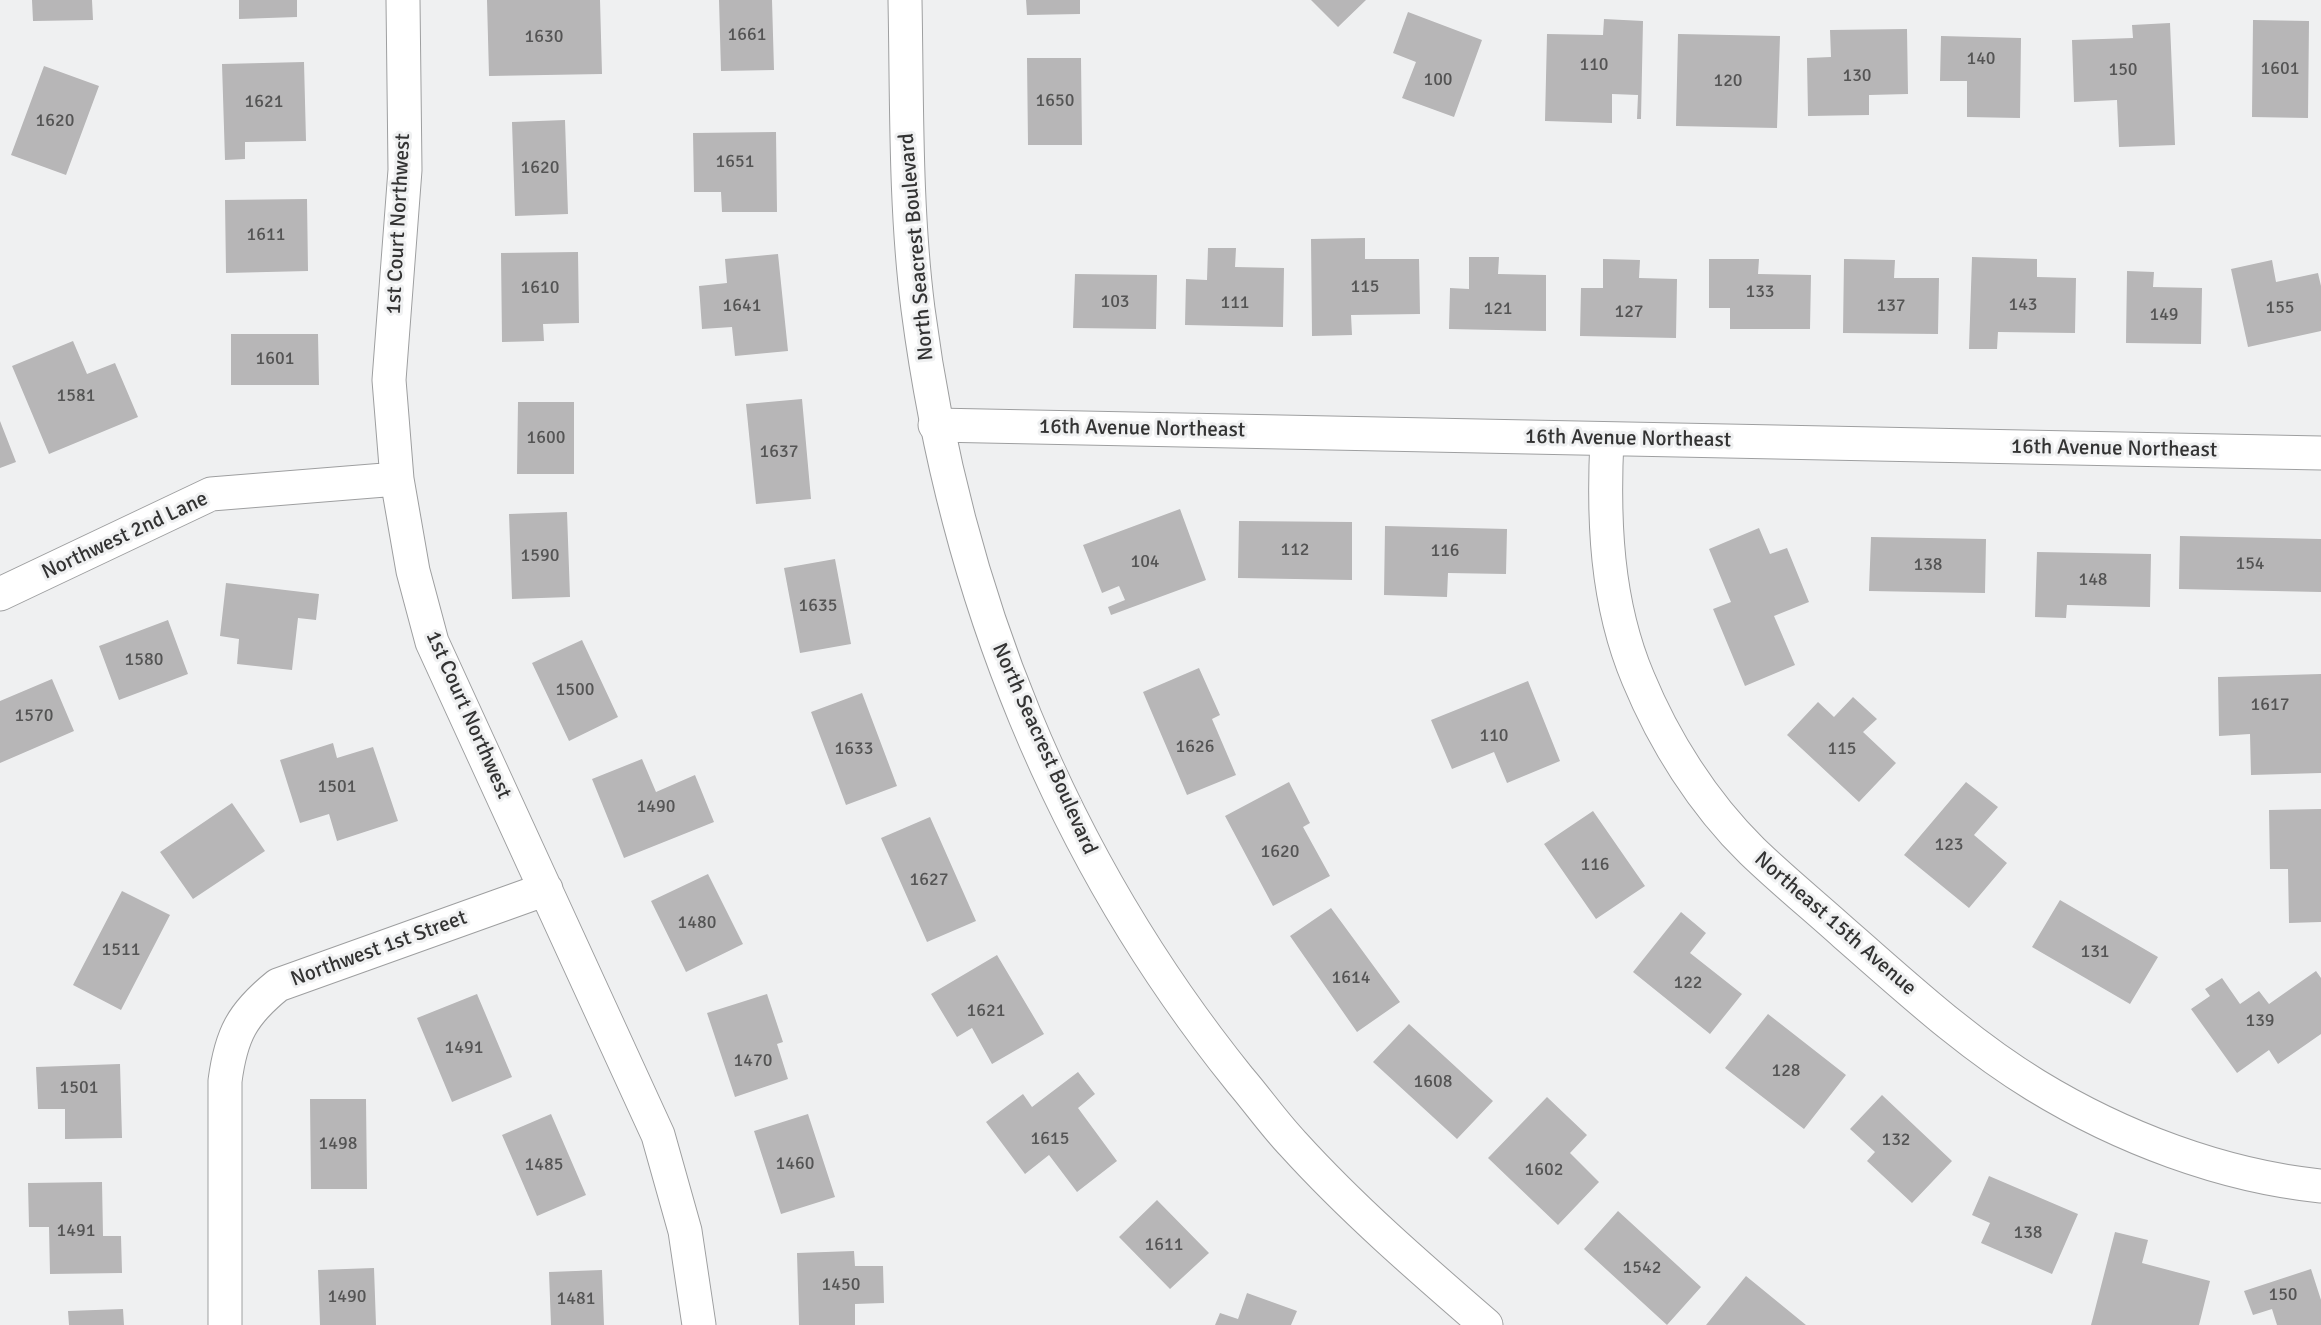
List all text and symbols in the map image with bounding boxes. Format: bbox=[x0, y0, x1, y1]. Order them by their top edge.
house number: 1661 bbox=[728, 24, 766, 46]
house number: 1630 bbox=[525, 26, 563, 48]
house number: 140 bbox=[1966, 48, 1996, 70]
house number: 110 bbox=[1579, 54, 1609, 76]
house number: 1601 bbox=[2261, 58, 2299, 80]
house number: 150 bbox=[2108, 59, 2138, 81]
house number: 130 bbox=[1842, 65, 1872, 87]
house number: 100 bbox=[1423, 69, 1453, 91]
house number: 120 bbox=[1713, 70, 1743, 92]
house number: 1650 bbox=[1036, 90, 1074, 112]
house number: 1621 bbox=[245, 91, 283, 113]
house number: 1620 bbox=[36, 110, 74, 132]
street label: North Seacrest Boulevard bbox=[894, 132, 940, 362]
street label: 1st Court Northwest bbox=[382, 133, 416, 315]
house number: 1651 bbox=[716, 151, 754, 173]
house number: 1620 bbox=[521, 157, 559, 179]
house number: 1611 bbox=[247, 224, 285, 246]
house number: 115 bbox=[1350, 276, 1380, 298]
house number: 1610 bbox=[521, 277, 559, 299]
house number: 133 bbox=[1745, 281, 1775, 303]
house number: 103 bbox=[1100, 291, 1130, 313]
house number: 111 bbox=[1220, 292, 1250, 314]
house number: 143 bbox=[2008, 294, 2038, 316]
house number: 1641 bbox=[723, 295, 761, 317]
house number: 137 bbox=[1876, 295, 1906, 317]
house number: 155 bbox=[2265, 297, 2295, 319]
house number: 121 bbox=[1483, 298, 1513, 320]
house number: 127 bbox=[1614, 301, 1644, 323]
house number: 149 bbox=[2149, 304, 2179, 326]
house number: 1601 bbox=[256, 348, 294, 370]
house number: 1581 bbox=[57, 385, 95, 407]
street label: 16th Avenue Northeast bbox=[1039, 415, 1245, 443]
street label: 16th Avenue Northeast bbox=[1525, 425, 1731, 453]
house number: 1600 bbox=[527, 427, 565, 449]
street label: 16th Avenue Northeast bbox=[2011, 435, 2217, 463]
house number: 1637 bbox=[760, 441, 798, 463]
street label: Northwest 2nd Lane bbox=[38, 486, 212, 586]
house number: 112 bbox=[1280, 539, 1310, 561]
house number: 116 bbox=[1430, 540, 1460, 562]
house number: 1590 bbox=[521, 545, 559, 567]
house number: 104 bbox=[1130, 551, 1160, 573]
house number: 154 bbox=[2235, 553, 2265, 575]
house number: 138 bbox=[1913, 554, 1943, 576]
house number: 148 bbox=[2078, 569, 2108, 591]
house number: 1635 bbox=[799, 595, 837, 617]
street label: 1st Court Northwest bbox=[420, 627, 516, 803]
street label: North Seacrest Boulevard bbox=[986, 639, 1102, 859]
house number: 1580 bbox=[125, 649, 163, 671]
house number: 1500 bbox=[556, 679, 594, 701]
house number: 1617 bbox=[2251, 694, 2289, 716]
house number: 1570 bbox=[15, 705, 53, 727]
house number: 110 bbox=[1479, 725, 1509, 747]
house number: 1626 bbox=[1176, 736, 1214, 758]
house number: 1633 bbox=[835, 738, 873, 760]
house number: 115 bbox=[1827, 738, 1857, 760]
house number: 1501 bbox=[318, 776, 356, 798]
house number: 1490 bbox=[637, 796, 675, 818]
house number: 123 bbox=[1934, 834, 1964, 856]
house number: 1620 bbox=[1261, 841, 1299, 863]
street label: Northeast 15th Avenue bbox=[1749, 847, 1921, 1001]
house number: 116 bbox=[1580, 854, 1610, 876]
house number: 1627 bbox=[910, 869, 948, 891]
street label: Northwest 1st Street bbox=[287, 905, 471, 993]
house number: 1480 bbox=[678, 912, 716, 934]
house number: 1511 bbox=[102, 939, 140, 961]
house number: 131 bbox=[2080, 941, 2110, 963]
house number: 1614 bbox=[1332, 967, 1370, 989]
house number: 122 bbox=[1673, 972, 1703, 994]
house number: 1621 bbox=[967, 1000, 1005, 1022]
house number: 139 bbox=[2245, 1010, 2275, 1032]
house number: 1491 bbox=[445, 1037, 483, 1059]
house number: 1470 bbox=[734, 1050, 772, 1072]
house number: 128 bbox=[1771, 1060, 1801, 1082]
house number: 1608 bbox=[1414, 1071, 1452, 1093]
house number: 1501 bbox=[60, 1077, 98, 1099]
house number: 1615 bbox=[1031, 1128, 1069, 1150]
house number: 132 bbox=[1881, 1129, 1911, 1151]
house number: 1498 bbox=[319, 1133, 357, 1155]
house number: 1460 bbox=[776, 1153, 814, 1175]
house number: 1485 bbox=[525, 1154, 563, 1176]
house number: 1602 bbox=[1525, 1159, 1563, 1181]
house number: 1491 bbox=[57, 1220, 95, 1242]
house number: 138 bbox=[2013, 1222, 2043, 1244]
house number: 1611 bbox=[1145, 1234, 1183, 1256]
house number: 1542 bbox=[1623, 1257, 1661, 1279]
house number: 1450 bbox=[822, 1274, 860, 1296]
house number: 150 bbox=[2268, 1284, 2298, 1306]
house number: 1490 bbox=[328, 1286, 366, 1308]
house number: 1481 bbox=[557, 1288, 595, 1310]

